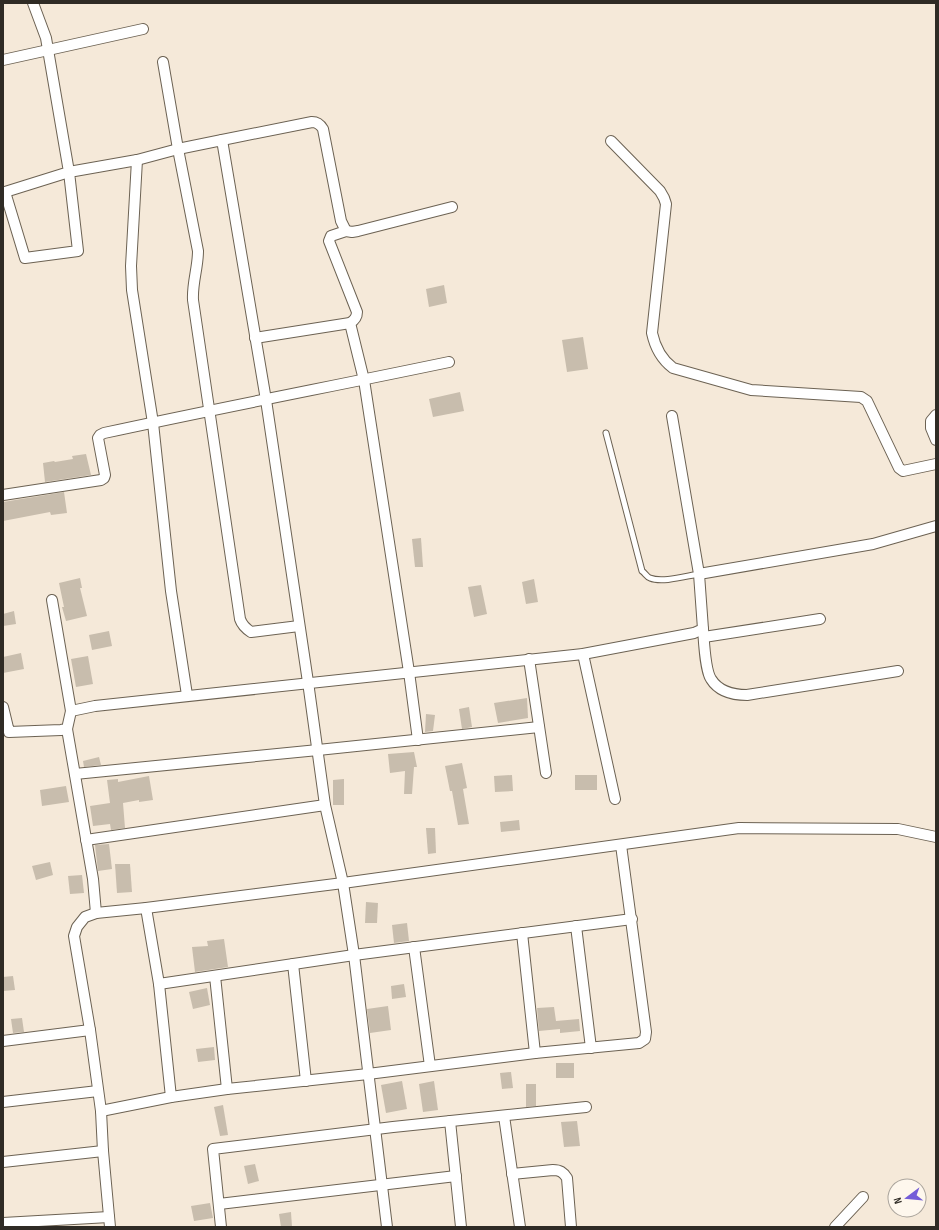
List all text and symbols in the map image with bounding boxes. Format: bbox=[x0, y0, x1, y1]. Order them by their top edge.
north arrow bbox=[887, 1178, 927, 1218]
text: N bbox=[891, 1196, 905, 1205]

